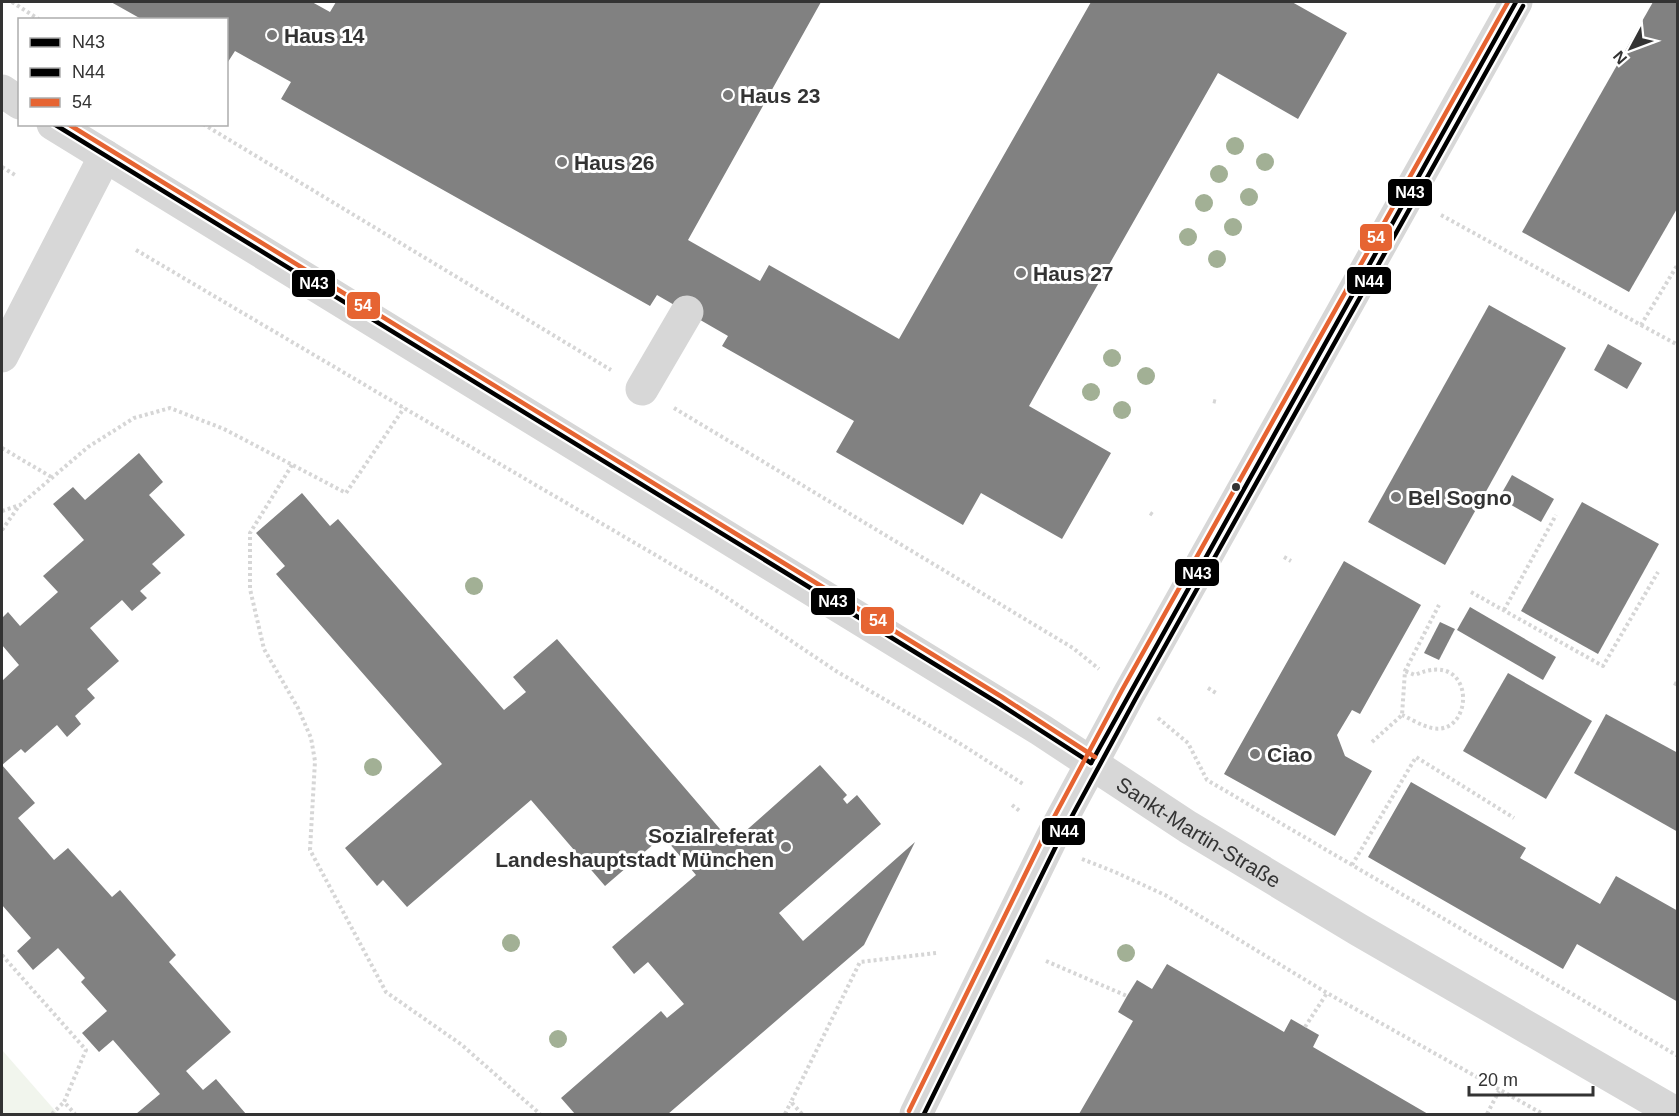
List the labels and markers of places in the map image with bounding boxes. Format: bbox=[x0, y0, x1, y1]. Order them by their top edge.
place label: Haus 14 bbox=[284, 24, 365, 47]
marker: Haus 14 bbox=[265, 28, 279, 42]
place label: Haus 23 bbox=[740, 84, 821, 107]
marker: Haus 23 bbox=[721, 88, 735, 102]
place label: Haus 26 bbox=[574, 151, 655, 174]
marker: Haus 26 bbox=[555, 155, 569, 169]
place label: Haus 27 bbox=[1033, 262, 1114, 285]
marker: Haus 27 bbox=[1014, 266, 1028, 280]
unlabelled marker bbox=[1230, 481, 1242, 493]
place label: Bel Sogno bbox=[1408, 486, 1512, 509]
marker: Bel Sogno bbox=[1389, 490, 1403, 504]
place label: Ciao bbox=[1267, 743, 1313, 766]
marker: Ciao bbox=[1248, 747, 1262, 761]
place label: Sozialreferat Landeshauptstadt München bbox=[495, 824, 774, 871]
marker: Sozialreferat Landeshauptstadt München bbox=[779, 840, 793, 854]

